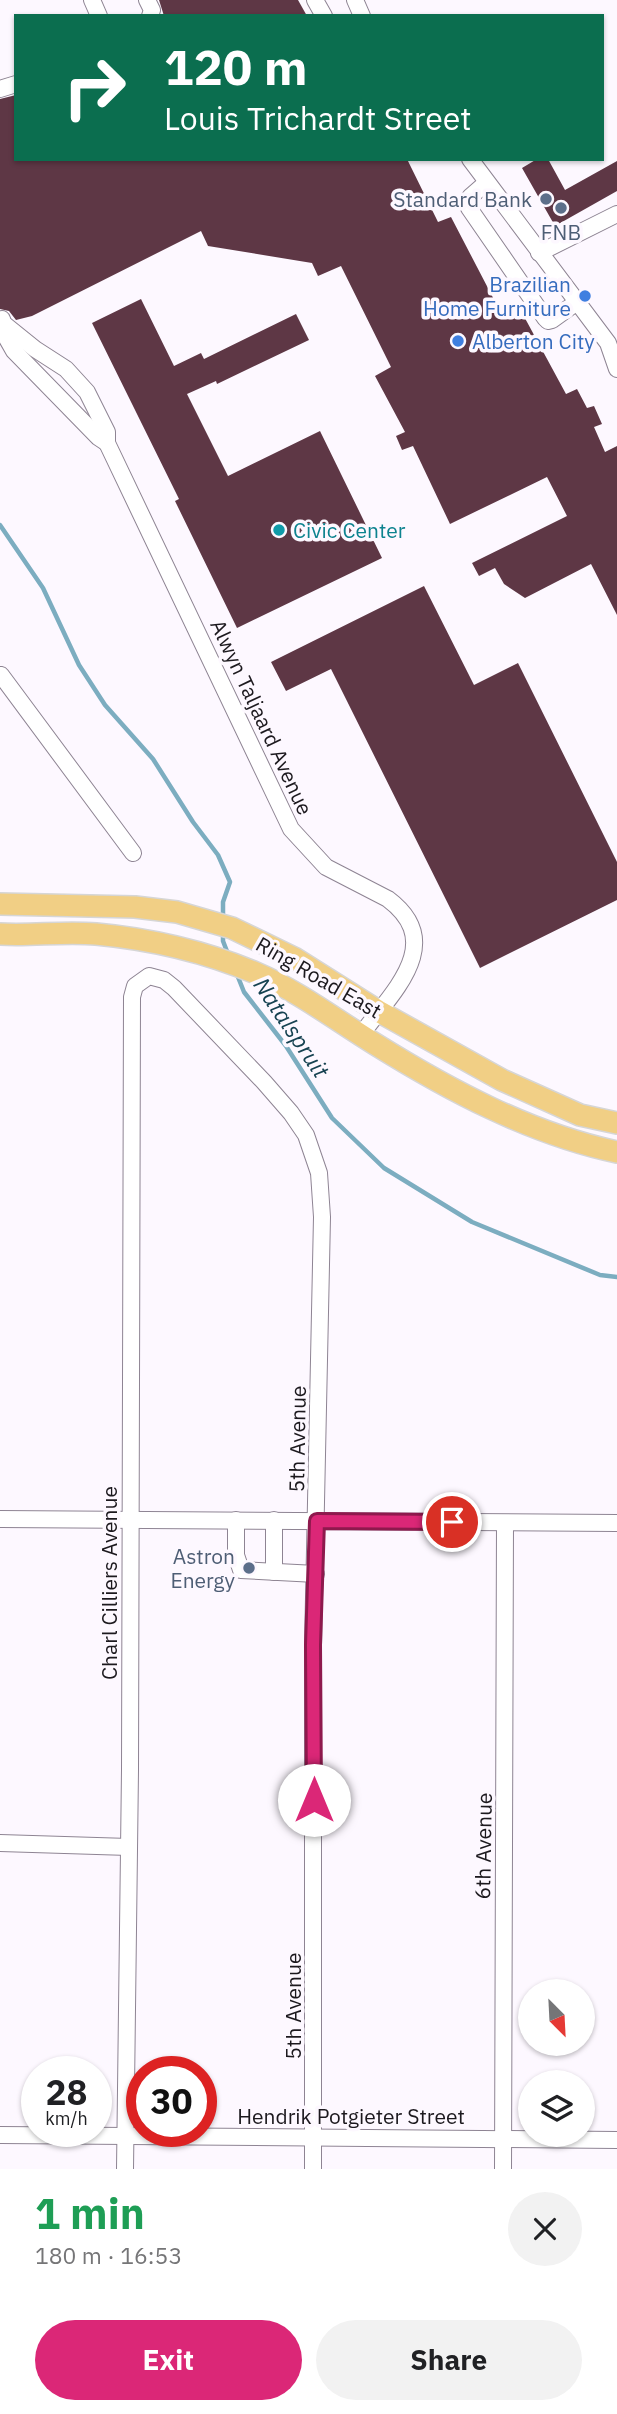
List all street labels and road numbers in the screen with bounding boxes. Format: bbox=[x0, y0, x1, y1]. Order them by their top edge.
street label: Alwyn Taljaard Avenue bbox=[204, 615, 320, 819]
street label: Ring Road East bbox=[251, 930, 387, 1024]
street label: 5th Avenue bbox=[282, 1385, 312, 1493]
street label: Charl Cilliers Avenue bbox=[95, 1486, 123, 1680]
street label: 6th Avenue bbox=[468, 1792, 498, 1900]
street label: 5th Avenue bbox=[279, 1953, 307, 2059]
street label: Hendrik Potgieter Street bbox=[237, 2102, 465, 2130]

